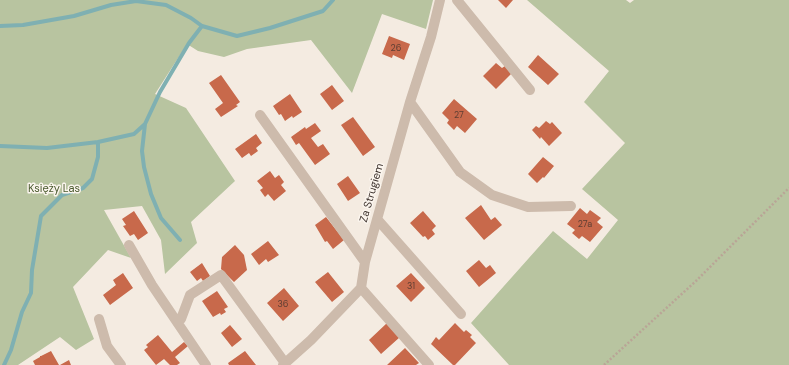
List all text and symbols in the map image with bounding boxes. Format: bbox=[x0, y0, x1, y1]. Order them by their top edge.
house number: 26 bbox=[391, 44, 401, 54]
house number: 27 bbox=[454, 111, 464, 121]
street label: Za Strugiem bbox=[357, 162, 387, 224]
park label: Księży Las bbox=[28, 182, 80, 196]
house number: 27a bbox=[578, 220, 592, 230]
house number: 31 bbox=[407, 282, 415, 292]
house number: 36 bbox=[278, 300, 288, 310]

